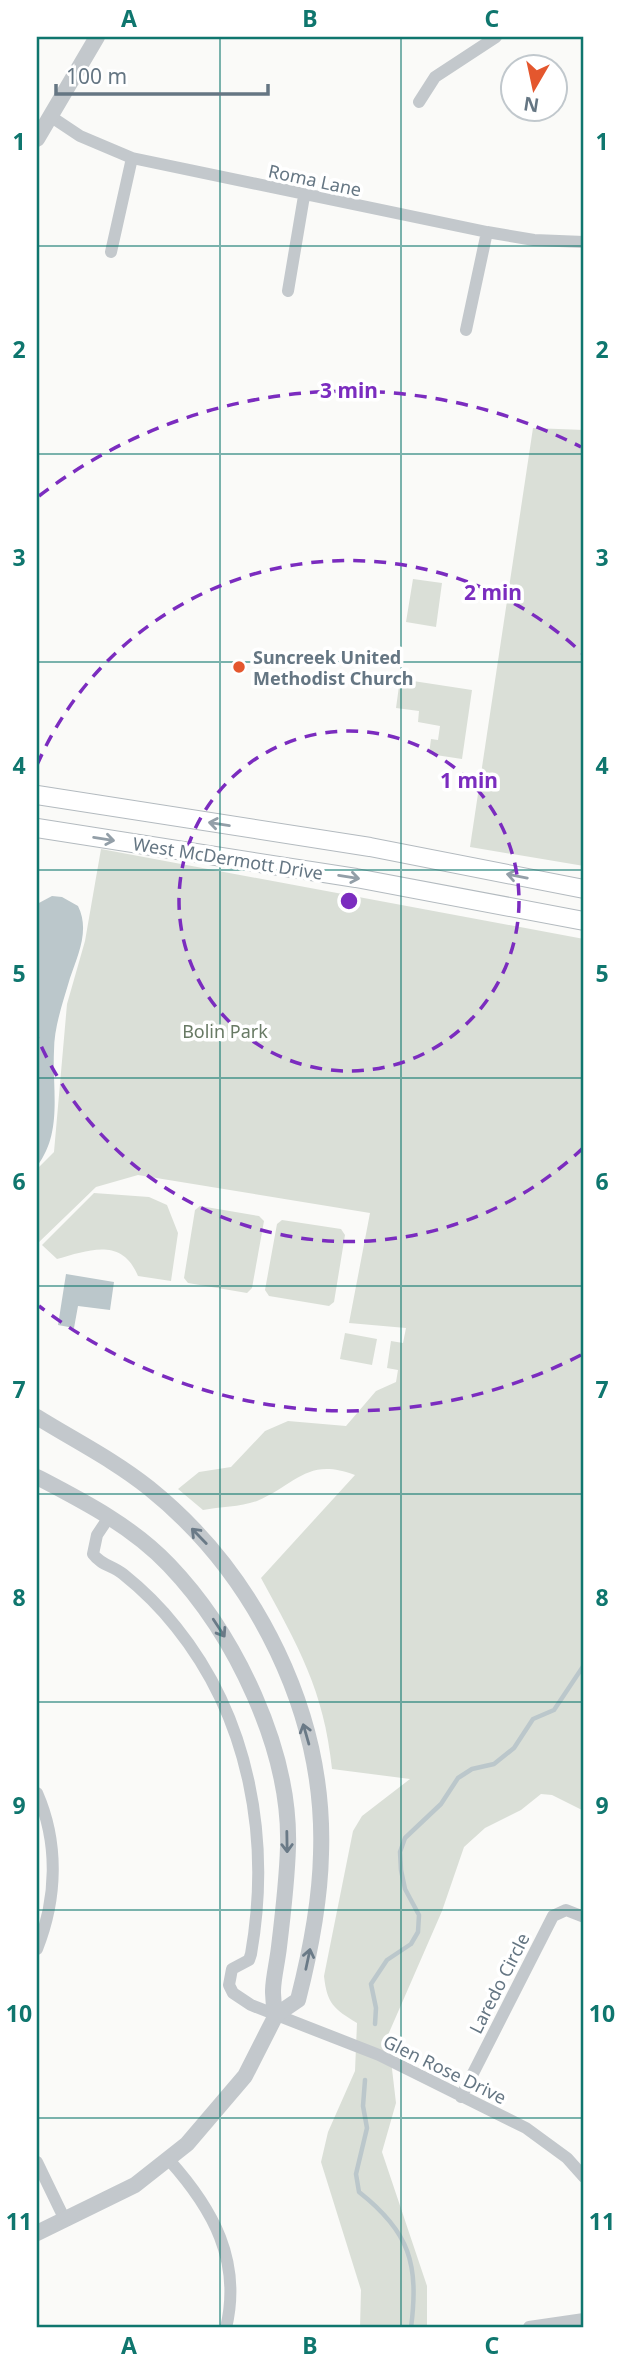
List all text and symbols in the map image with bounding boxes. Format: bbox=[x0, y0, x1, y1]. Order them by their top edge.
text: A bbox=[121, 2, 137, 34]
text: B bbox=[302, 2, 318, 34]
text: C bbox=[485, 2, 500, 34]
scale bar bbox=[56, 52, 268, 96]
north arrow bbox=[498, 52, 568, 122]
text: 100 m bbox=[66, 62, 127, 90]
text: N bbox=[522, 91, 541, 119]
text: 1 bbox=[12, 125, 26, 157]
text: 1 bbox=[595, 125, 609, 157]
street label: Roma Lane bbox=[266, 158, 364, 202]
text: 2 bbox=[12, 333, 26, 365]
text: 2 bbox=[595, 333, 609, 365]
text: 3 min bbox=[320, 376, 378, 404]
text: 3 bbox=[12, 541, 26, 573]
text: 3 bbox=[595, 541, 609, 573]
text: 2 min bbox=[464, 578, 522, 606]
place label: Suncreek United Methodist Church bbox=[253, 645, 413, 690]
marker: Suncreek United Methodist Church bbox=[231, 659, 247, 675]
text: 4 bbox=[12, 749, 26, 781]
text: 4 bbox=[595, 749, 609, 781]
text: 1 min bbox=[440, 766, 498, 794]
one-way arrow bbox=[208, 817, 231, 830]
street label: West McDermott Drive bbox=[131, 831, 325, 885]
one-way arrow bbox=[92, 832, 115, 845]
one-way arrow bbox=[506, 868, 529, 882]
one-way arrow bbox=[337, 871, 360, 884]
centre of rings bbox=[337, 889, 361, 913]
text: 5 bbox=[12, 957, 26, 989]
text: 5 bbox=[595, 957, 609, 989]
park label: Bolin Park bbox=[182, 1019, 268, 1043]
text: 6 bbox=[12, 1165, 26, 1197]
text: 6 bbox=[595, 1165, 609, 1197]
text: 7 bbox=[12, 1373, 26, 1405]
text: 7 bbox=[595, 1373, 609, 1405]
one-way arrow bbox=[191, 1528, 208, 1545]
text: 8 bbox=[12, 1581, 26, 1613]
text: 8 bbox=[595, 1581, 609, 1613]
one-way arrow bbox=[212, 1617, 226, 1637]
one-way arrow bbox=[299, 1723, 312, 1745]
text: 9 bbox=[12, 1789, 26, 1821]
text: 9 bbox=[595, 1789, 609, 1821]
one-way arrow bbox=[280, 1830, 294, 1853]
street label: Laredo Circle bbox=[463, 1929, 535, 2037]
one-way arrow bbox=[302, 1948, 315, 1971]
text: 10 bbox=[6, 1997, 32, 2029]
text: 10 bbox=[589, 1997, 615, 2029]
street label: Glen Rose Drive bbox=[380, 2029, 510, 2109]
text: 11 bbox=[6, 2205, 32, 2237]
text: 11 bbox=[589, 2205, 615, 2237]
text: A bbox=[121, 2329, 137, 2361]
text: B bbox=[302, 2329, 318, 2361]
text: C bbox=[485, 2329, 500, 2361]

